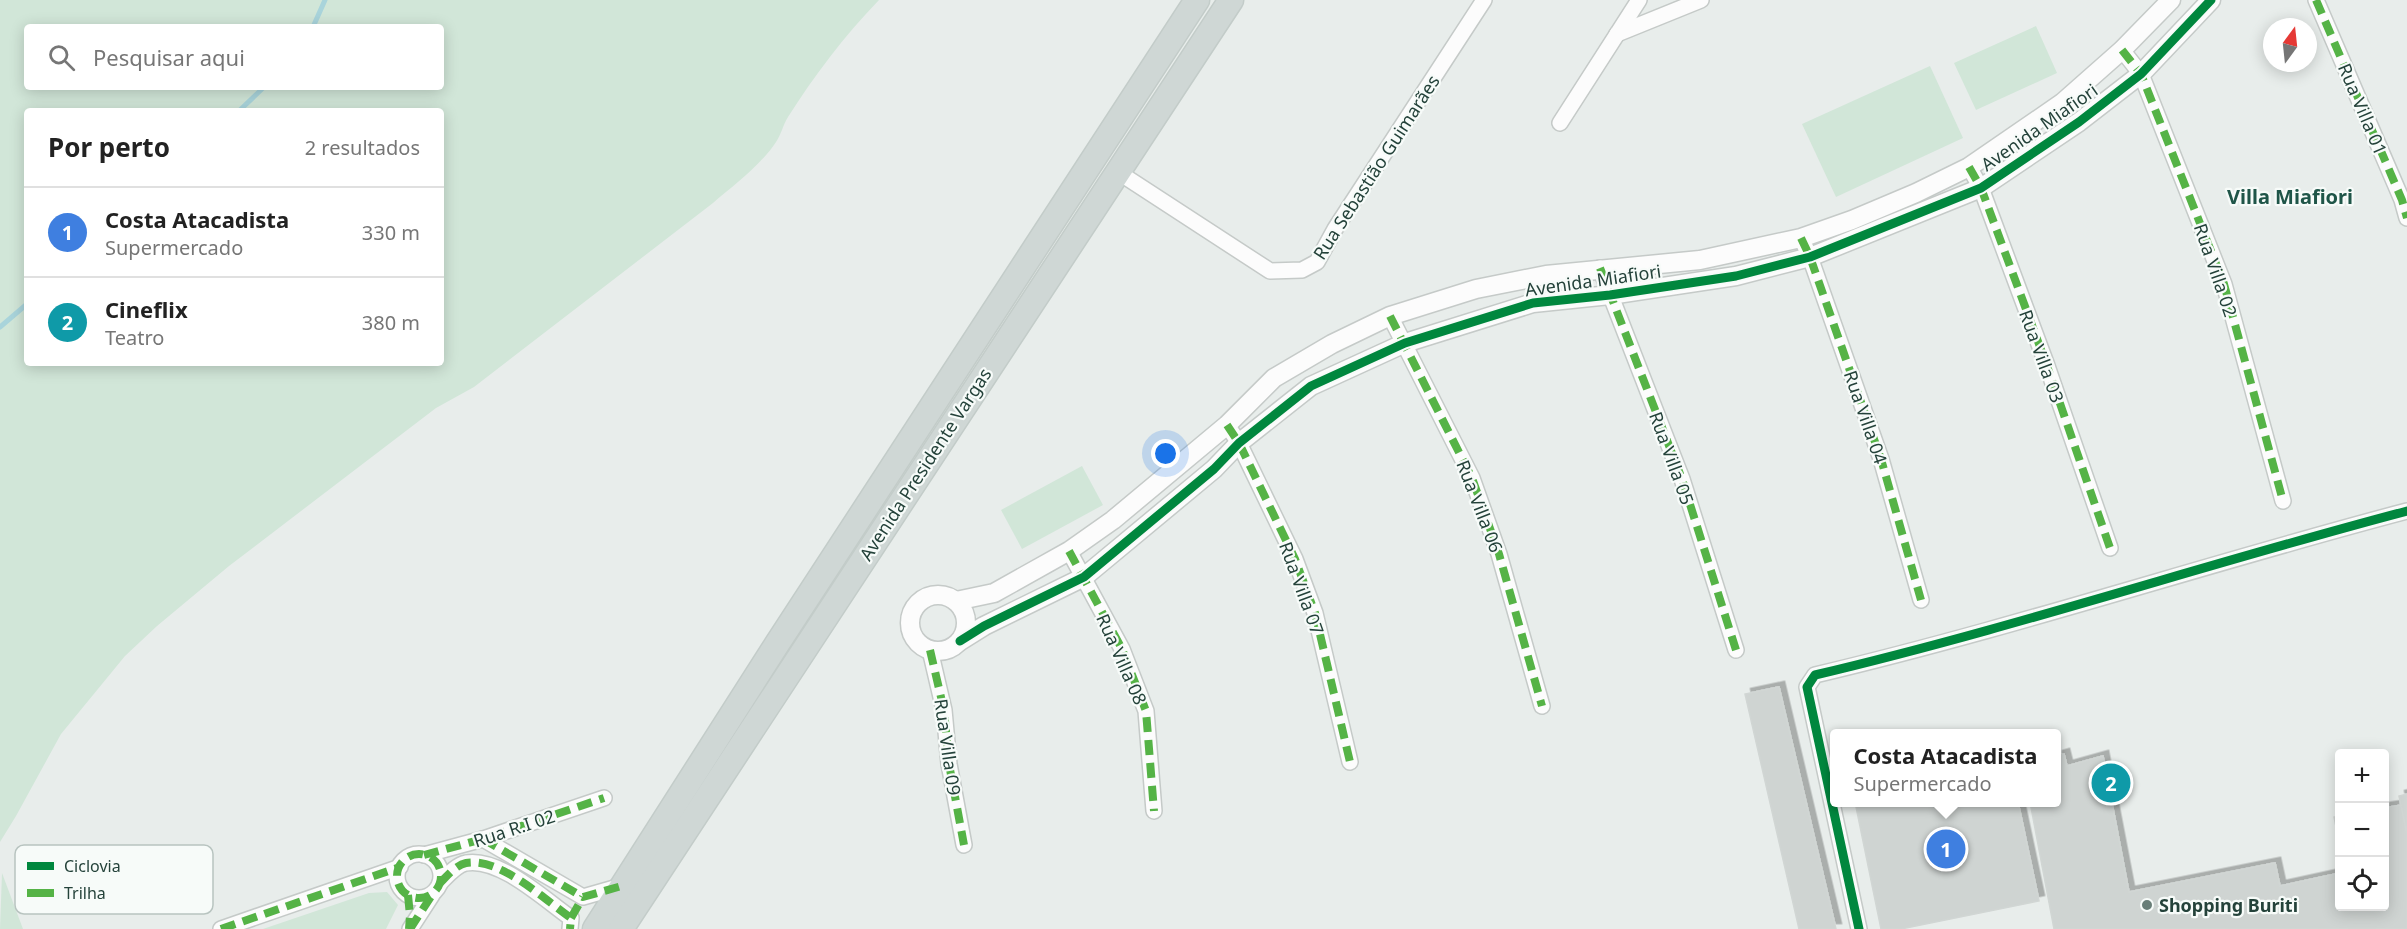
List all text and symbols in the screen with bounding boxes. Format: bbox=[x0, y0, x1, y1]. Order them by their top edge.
north arrow bbox=[2263, 18, 2317, 72]
search box bbox=[24, 24, 444, 90]
icon: search bbox=[45, 41, 78, 74]
text: Pesquisar aqui bbox=[93, 42, 245, 72]
street label: Rua Villa 01 bbox=[2333, 60, 2393, 158]
street label: Rua Sebastião Guimarães bbox=[1307, 70, 1445, 264]
street label: Avenida Miafiori bbox=[1976, 78, 2102, 176]
text: Por perto bbox=[48, 129, 170, 165]
text: 2 resultados bbox=[305, 134, 420, 161]
district label: Villa Miafiori bbox=[2227, 183, 2353, 210]
text: Costa Atacadista bbox=[105, 204, 289, 234]
text: 1 bbox=[62, 219, 73, 246]
text: 330 m bbox=[362, 219, 420, 246]
street label: Rua Villa 02 bbox=[2189, 220, 2243, 320]
text: Supermercado bbox=[105, 234, 243, 261]
street label: Avenida Miafiori bbox=[1523, 259, 1663, 301]
text: Cineflix bbox=[105, 294, 188, 324]
street label: Rua Villa 03 bbox=[2014, 306, 2070, 406]
text: 2 bbox=[62, 309, 73, 336]
text: 380 m bbox=[362, 309, 420, 336]
text: Teatro bbox=[105, 324, 164, 351]
street label: Avenida Presidente Vargas bbox=[854, 363, 996, 565]
street label: Rua Villa 04 bbox=[1839, 367, 1893, 467]
street label: Rua Villa 05 bbox=[1644, 408, 1700, 508]
your location bbox=[1151, 439, 1180, 468]
street label: Rua Villa 06 bbox=[1451, 456, 1509, 556]
street label: Rua Villa 07 bbox=[1274, 538, 1330, 638]
street label: Rua Villa 08 bbox=[1091, 610, 1153, 708]
street label: Rua Villa 09 bbox=[929, 697, 967, 797]
popup bbox=[1830, 729, 2061, 807]
text: Costa Atacadista bbox=[1853, 740, 2038, 770]
map controls bbox=[2335, 749, 2389, 911]
button: + bbox=[2335, 749, 2389, 803]
pin: 2 bbox=[2092, 760, 2130, 806]
text: Supermercado bbox=[1853, 770, 1992, 797]
button: − bbox=[2335, 803, 2389, 857]
street label: Rua R.I 02 bbox=[470, 804, 558, 852]
pin: 1 bbox=[1926, 826, 1966, 872]
legend bbox=[15, 845, 213, 914]
text: Ciclovia bbox=[64, 855, 121, 877]
button: locate bbox=[2335, 857, 2389, 911]
text: Trilha bbox=[64, 882, 106, 904]
place label: Shopping Buriti bbox=[2159, 893, 2298, 917]
marker: Shopping Buriti bbox=[2140, 898, 2154, 912]

